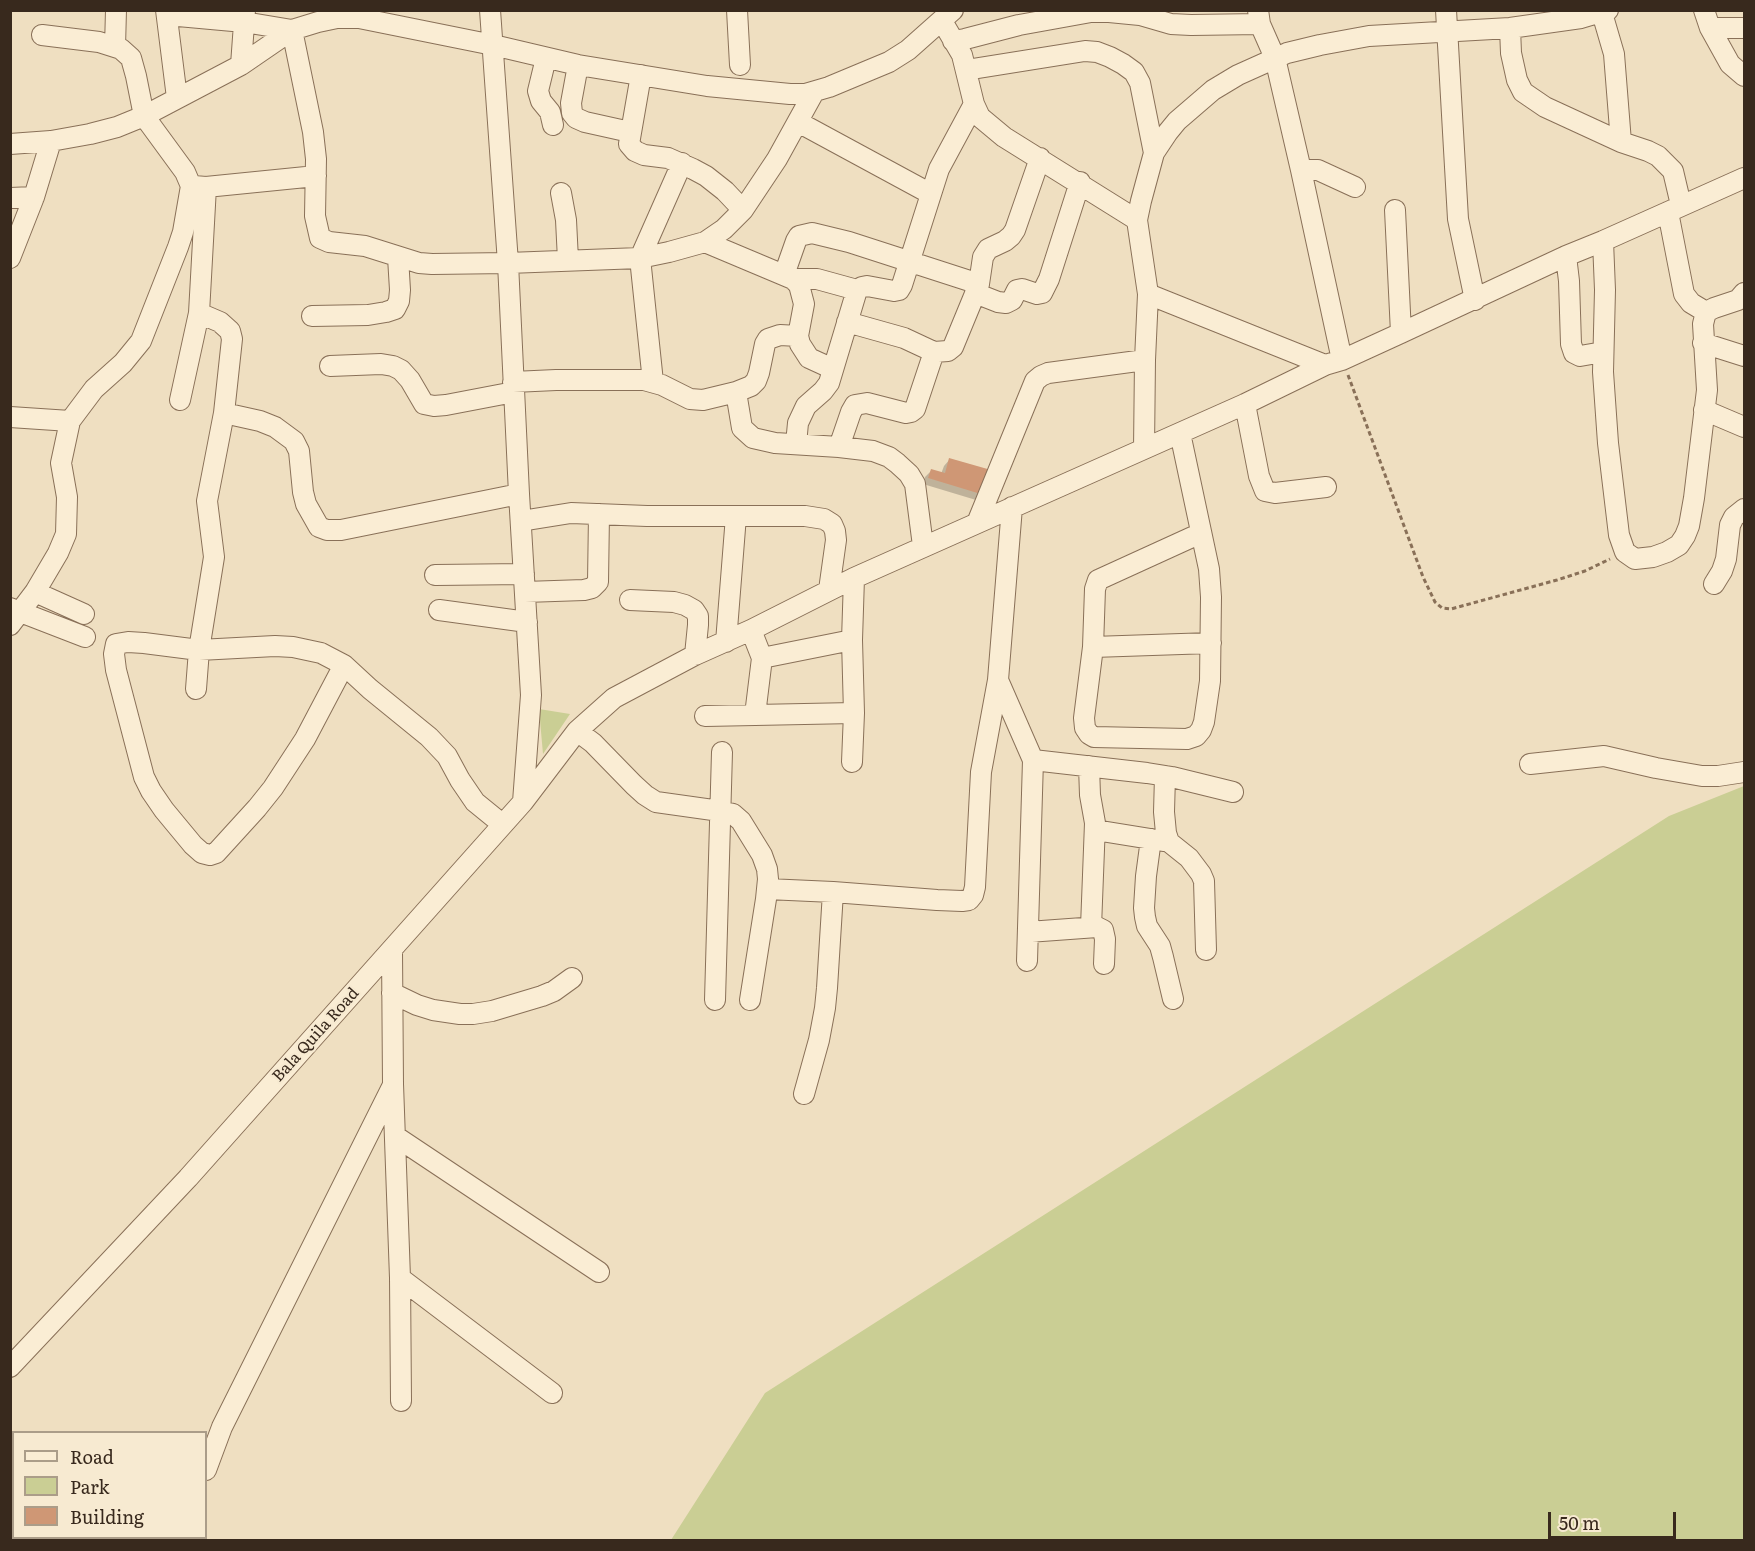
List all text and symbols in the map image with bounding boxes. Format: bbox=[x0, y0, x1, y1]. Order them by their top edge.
street label: Bala Quila Road bbox=[269, 984, 363, 1086]
legend bbox=[12, 1431, 207, 1539]
text: Road bbox=[70, 1443, 114, 1470]
text: Park bbox=[70, 1473, 109, 1500]
scale bar bbox=[1551, 1500, 1678, 1538]
text: Building bbox=[70, 1503, 144, 1530]
text: 50 m bbox=[1559, 1509, 1600, 1536]

